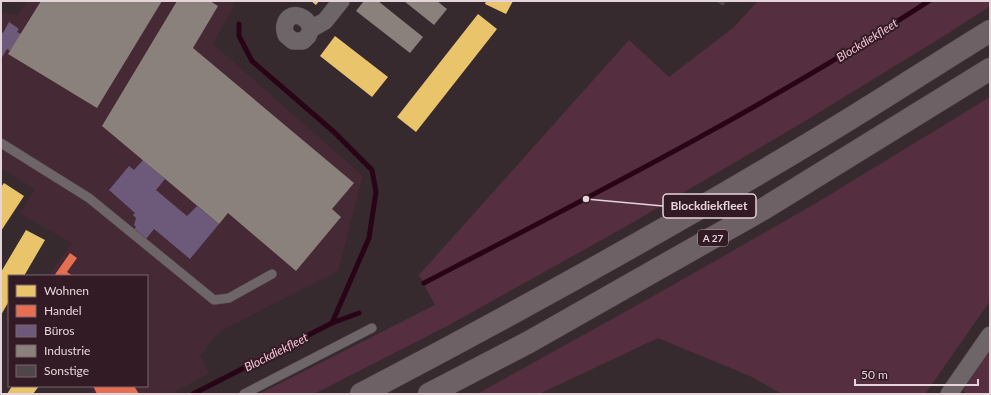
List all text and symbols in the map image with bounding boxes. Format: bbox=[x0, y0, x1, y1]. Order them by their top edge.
water label: Blockdiekfleet bbox=[833, 15, 901, 65]
callout: Blockdiekfleet bbox=[663, 194, 756, 218]
text: Blockdiekfleet bbox=[671, 198, 748, 213]
road number: A 27 bbox=[698, 230, 728, 246]
legend bbox=[8, 275, 148, 387]
text: Wohnen bbox=[44, 283, 89, 298]
text: Handel bbox=[44, 303, 82, 318]
text: Büros bbox=[44, 323, 74, 338]
water label: Blockdiekfleet bbox=[242, 329, 311, 375]
text: Industrie bbox=[44, 343, 90, 358]
scale bar bbox=[855, 361, 978, 387]
text: Sonstige bbox=[44, 363, 89, 378]
text: 50 m bbox=[861, 367, 888, 382]

